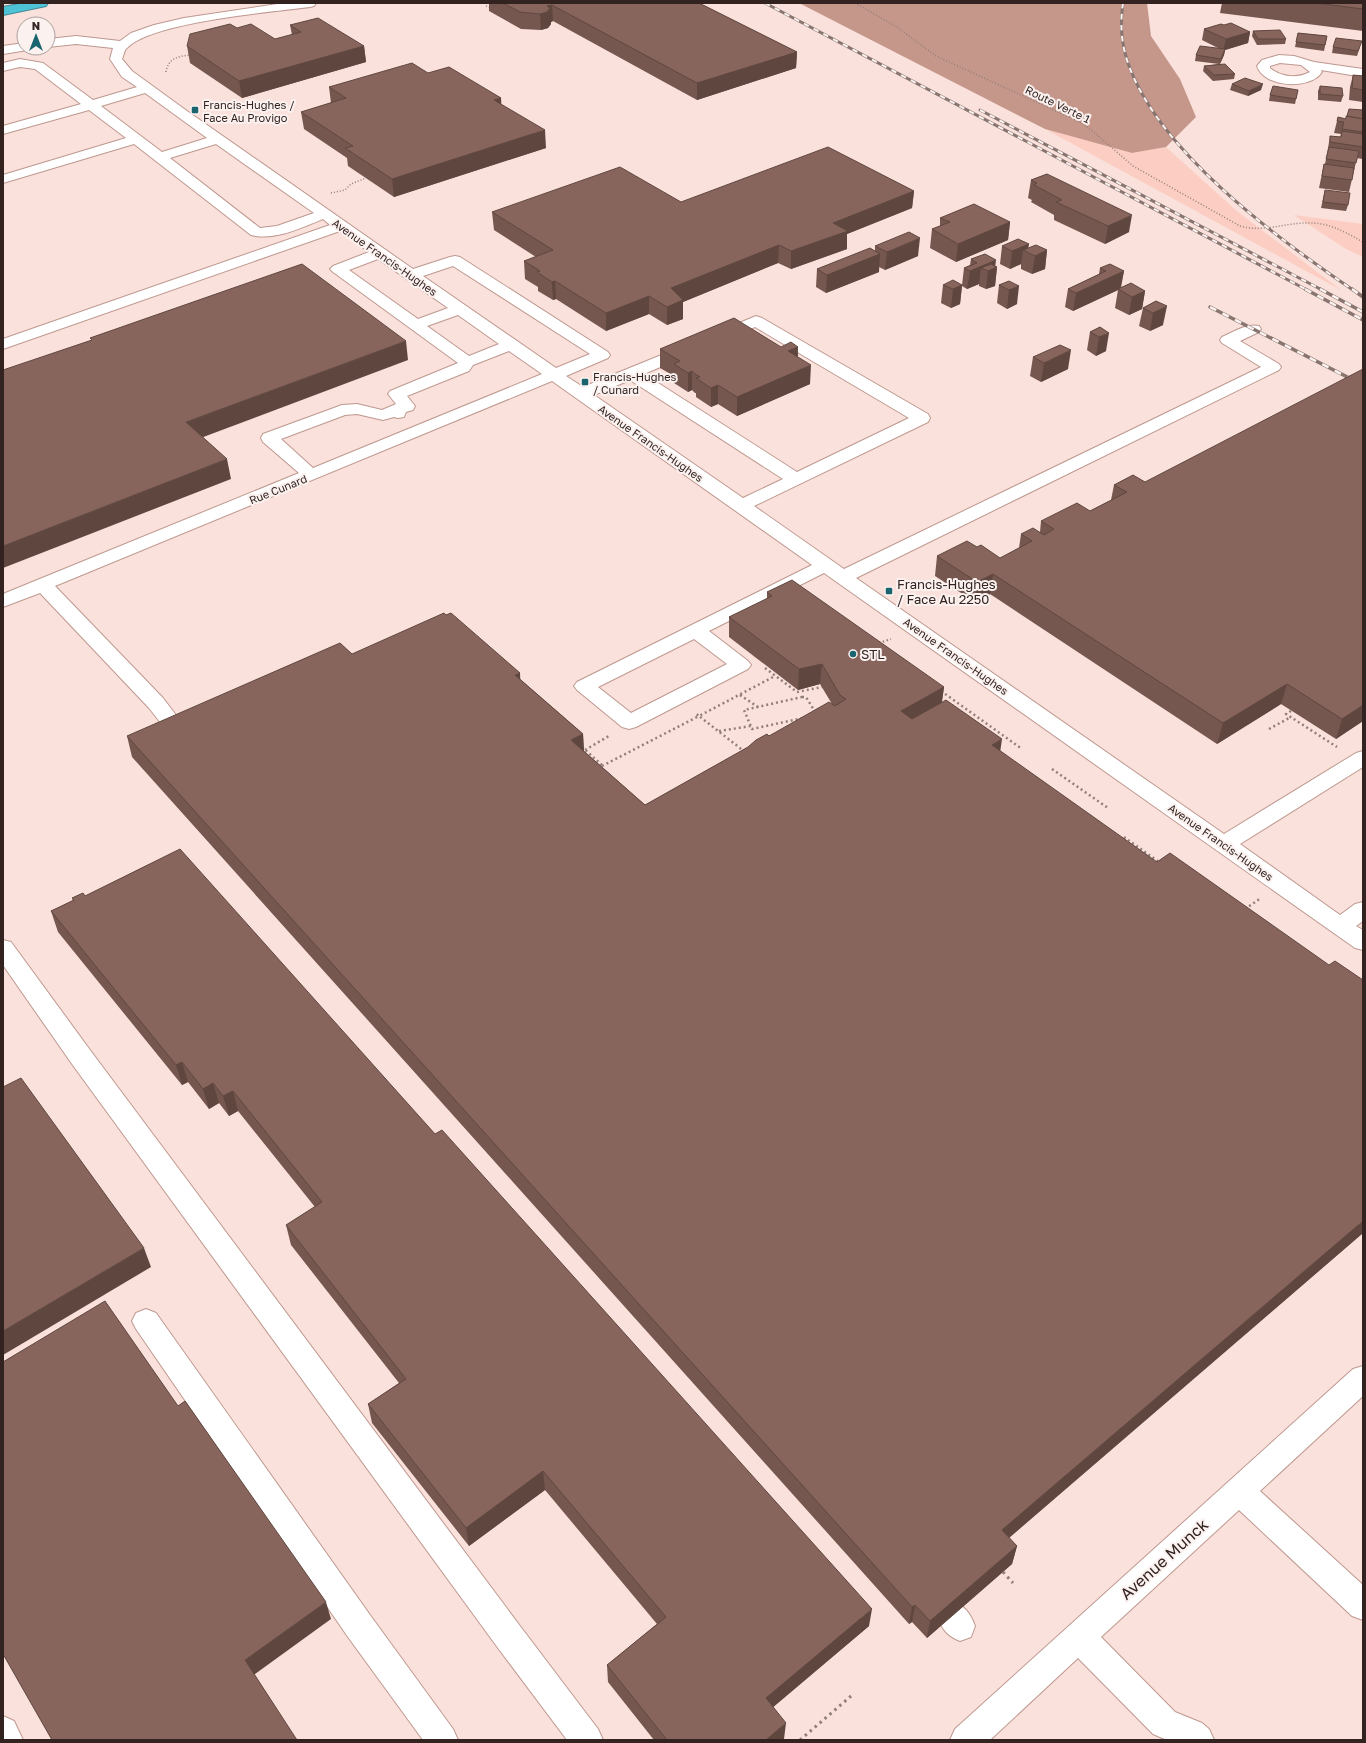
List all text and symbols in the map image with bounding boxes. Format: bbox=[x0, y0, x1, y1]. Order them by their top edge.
north arrow bbox=[16, 16, 56, 56]
text: N bbox=[32, 19, 40, 32]
street label: Route Verte 1 bbox=[1023, 83, 1093, 125]
place label: Francis-Hughes / Face Au Provigo bbox=[203, 98, 294, 124]
marker: Francis-Hughes / Face Au Provigo bbox=[190, 105, 200, 115]
street label: Avenue Francis-Hughes bbox=[330, 216, 440, 298]
place label: Francis-Hughes / Cunard bbox=[593, 370, 677, 396]
marker: Francis-Hughes / Cunard bbox=[580, 377, 590, 387]
street label: Avenue Francis-Hughes bbox=[596, 402, 706, 484]
street label: Rue Cunard bbox=[247, 472, 309, 506]
place label: Francis-Hughes / Face Au 2250 bbox=[897, 576, 996, 607]
marker: Francis-Hughes / Face Au 2250 bbox=[884, 586, 894, 596]
street label: Avenue Francis-Hughes bbox=[901, 615, 1011, 697]
place label: STL bbox=[861, 646, 885, 662]
marker: STL bbox=[848, 649, 858, 659]
street label: Avenue Francis-Hughes bbox=[1166, 801, 1276, 883]
street label: Avenue Munck bbox=[1116, 1514, 1212, 1604]

